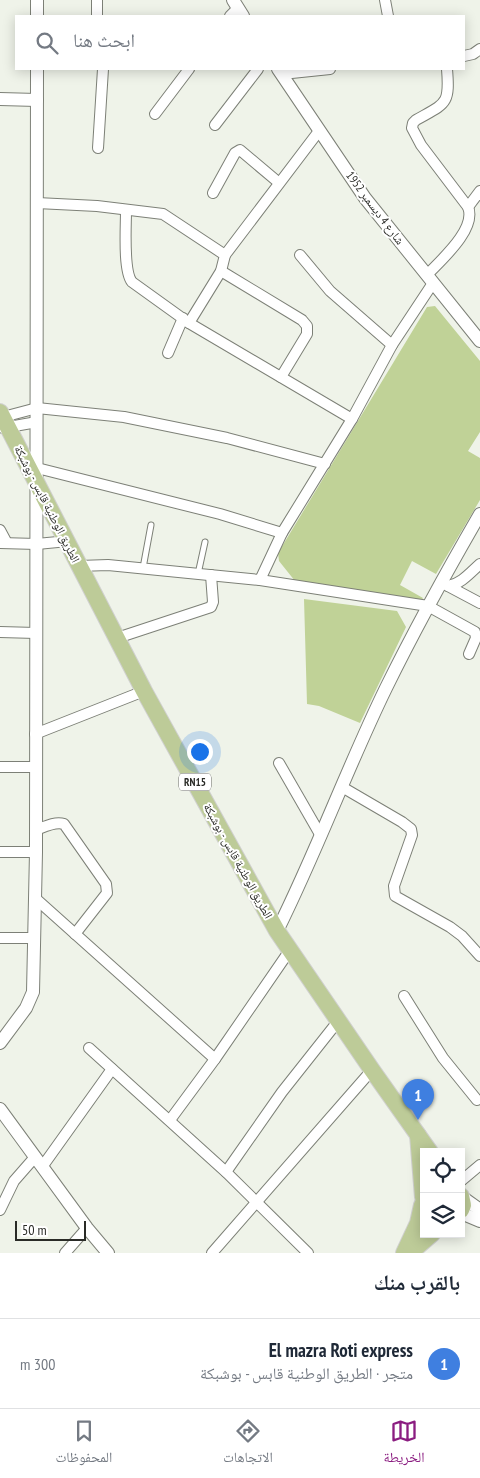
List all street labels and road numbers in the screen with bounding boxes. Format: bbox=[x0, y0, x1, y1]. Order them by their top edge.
street label: شارع 4 ديسمبر 1952 bbox=[342, 168, 408, 248]
street label: الطريق الوطنية قابس - بوشبكة bbox=[11, 443, 84, 565]
road number: RN15 bbox=[179, 774, 211, 790]
street label: الطريق الوطنية قابس - بوشبكة bbox=[200, 801, 276, 921]

